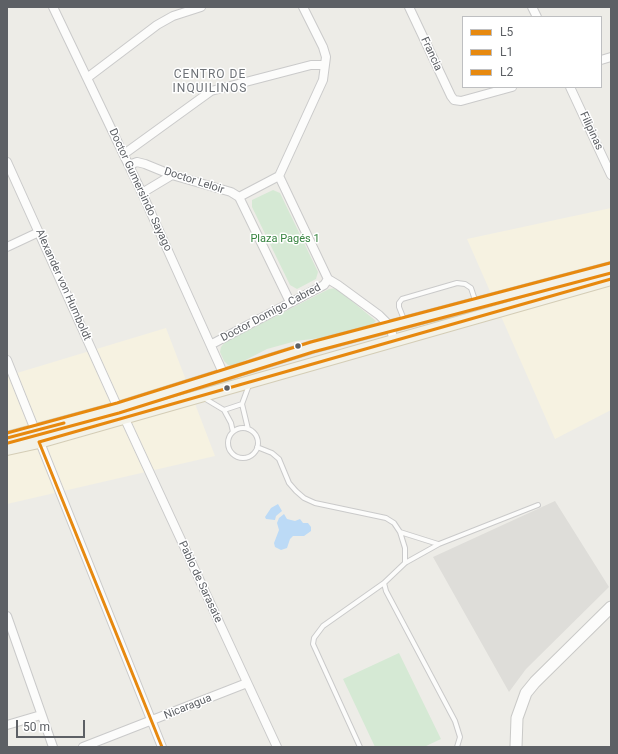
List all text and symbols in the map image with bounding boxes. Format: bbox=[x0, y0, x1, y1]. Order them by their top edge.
legend bbox=[462, 16, 602, 88]
text: L5 bbox=[500, 25, 513, 39]
street label: Francia bbox=[417, 35, 445, 73]
text: L1 bbox=[500, 45, 513, 59]
text: L2 bbox=[500, 65, 513, 79]
district label: CENTRO DE INQUILINOS bbox=[173, 68, 247, 96]
street label: Filipinas bbox=[576, 110, 606, 152]
street label: Doctor Gumersindo Sayago bbox=[106, 127, 174, 253]
street label: Doctor Leloir bbox=[162, 165, 226, 197]
street label: Alexander von Humboldt bbox=[32, 227, 94, 343]
park label: Plaza Pagés 1 bbox=[250, 232, 320, 246]
street label: Doctor Domigo Cabred bbox=[219, 281, 323, 345]
unlabelled marker bbox=[293, 341, 303, 351]
unlabelled marker bbox=[222, 383, 232, 393]
street label: Pablo de Sarasate bbox=[175, 539, 225, 625]
street label: Nicaragua bbox=[162, 692, 214, 722]
scale bar bbox=[18, 712, 87, 738]
text: 50 m bbox=[23, 720, 50, 734]

